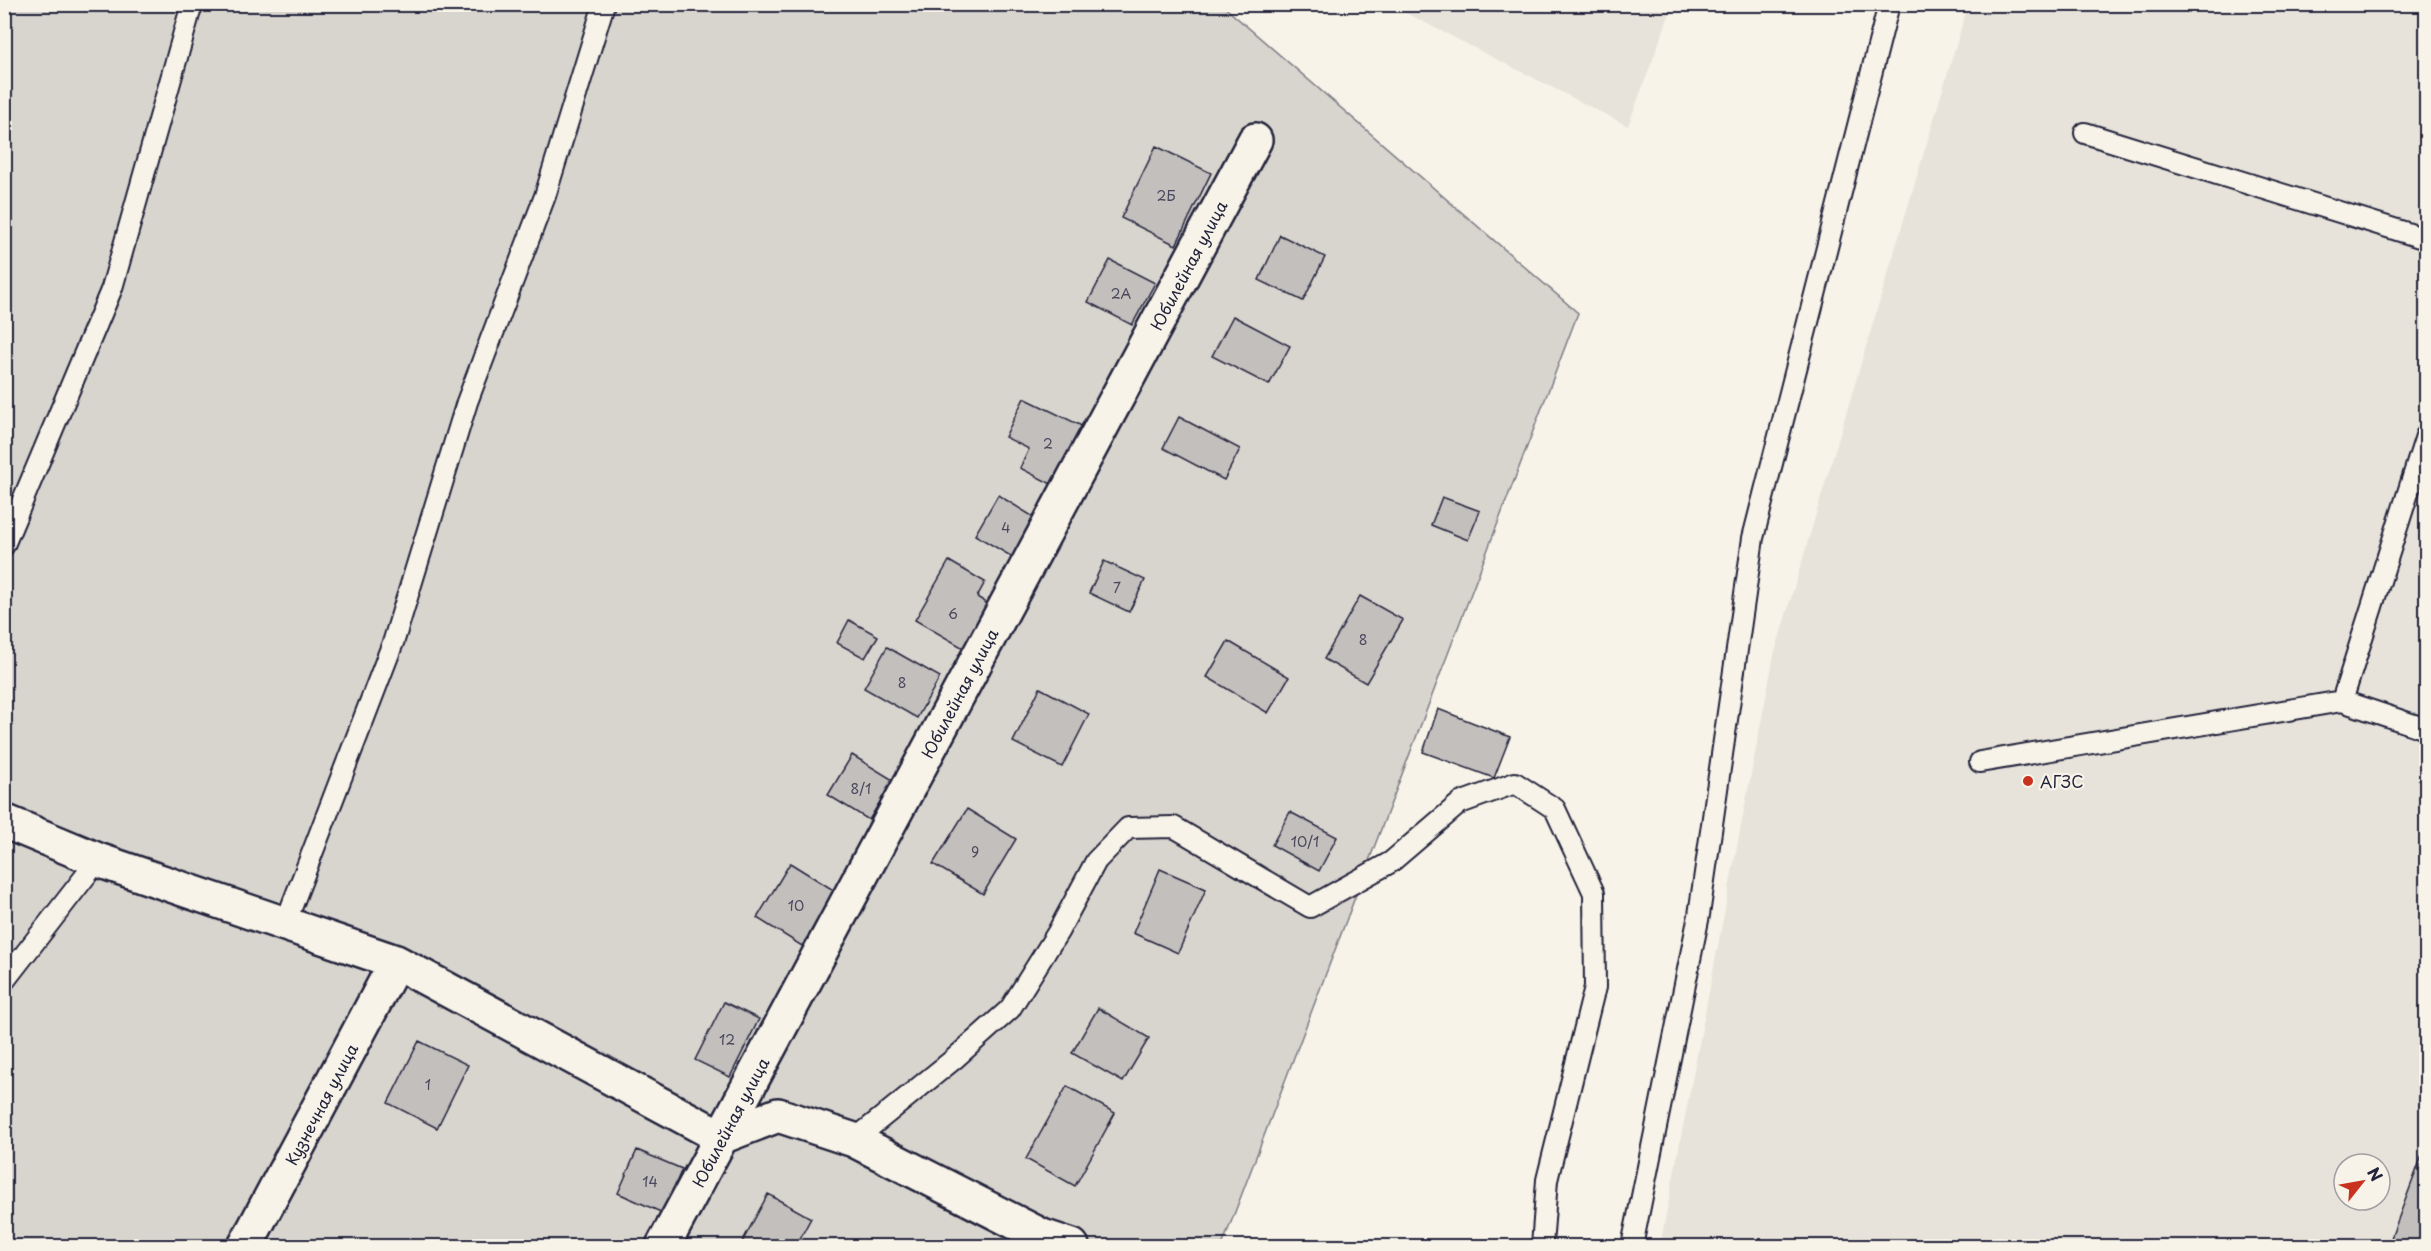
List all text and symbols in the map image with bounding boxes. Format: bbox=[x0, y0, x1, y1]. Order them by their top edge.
house number: 2Б bbox=[1156, 185, 1176, 206]
street label: Юбилейная улица bbox=[1144, 196, 1232, 334]
house number: 2А bbox=[1111, 283, 1132, 304]
house number: 2 bbox=[1043, 433, 1053, 454]
house number: 4 bbox=[1001, 517, 1011, 538]
house number: 7 bbox=[1113, 577, 1121, 598]
house number: 6 bbox=[948, 603, 958, 624]
street label: Юбилейная улица bbox=[915, 624, 1003, 762]
house number: 8 bbox=[1359, 629, 1367, 650]
house number: 8 bbox=[898, 672, 906, 693]
place label: АГЗС bbox=[2040, 769, 2084, 793]
marker: АГЗС bbox=[2021, 774, 2035, 788]
house number: 8/1 bbox=[851, 778, 871, 799]
house number: 10/1 bbox=[1291, 831, 1319, 852]
house number: 9 bbox=[971, 841, 979, 862]
house number: 10 bbox=[788, 895, 804, 916]
house number: 12 bbox=[719, 1029, 735, 1050]
street label: Кузнечная улица bbox=[279, 1039, 363, 1169]
street label: Юбилейная улица bbox=[686, 1053, 774, 1191]
house number: 1 bbox=[425, 1074, 431, 1095]
north arrow bbox=[2332, 1152, 2392, 1212]
text: N bbox=[2362, 1162, 2389, 1185]
house number: 14 bbox=[642, 1171, 658, 1192]

